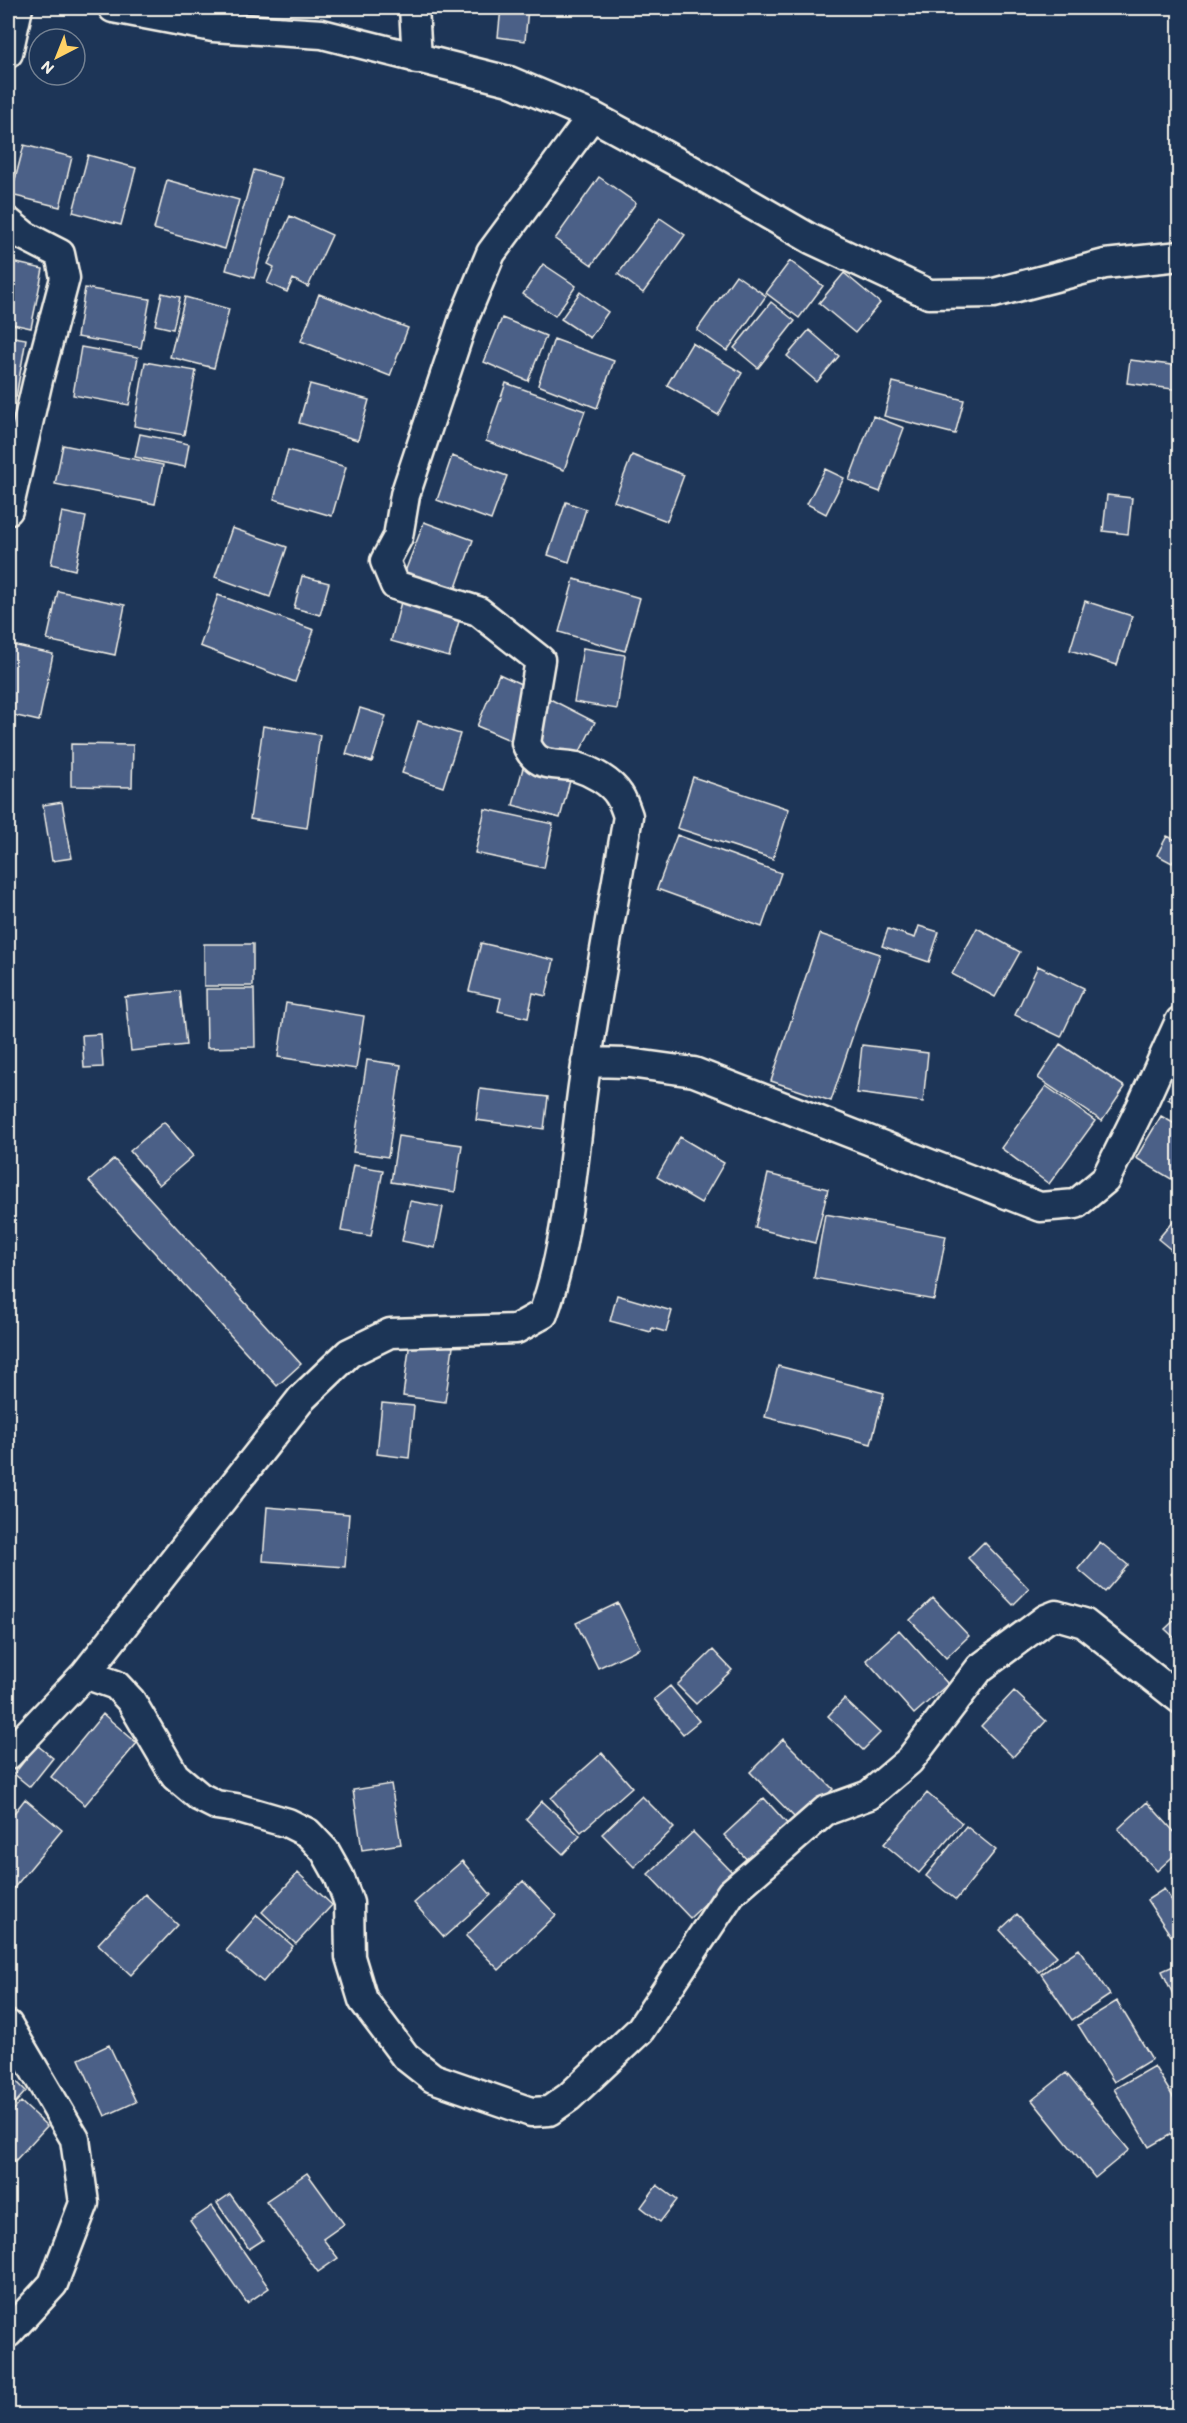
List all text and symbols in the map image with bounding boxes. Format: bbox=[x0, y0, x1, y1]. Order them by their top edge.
north arrow bbox=[27, 27, 87, 87]
text: N bbox=[37, 57, 58, 78]

